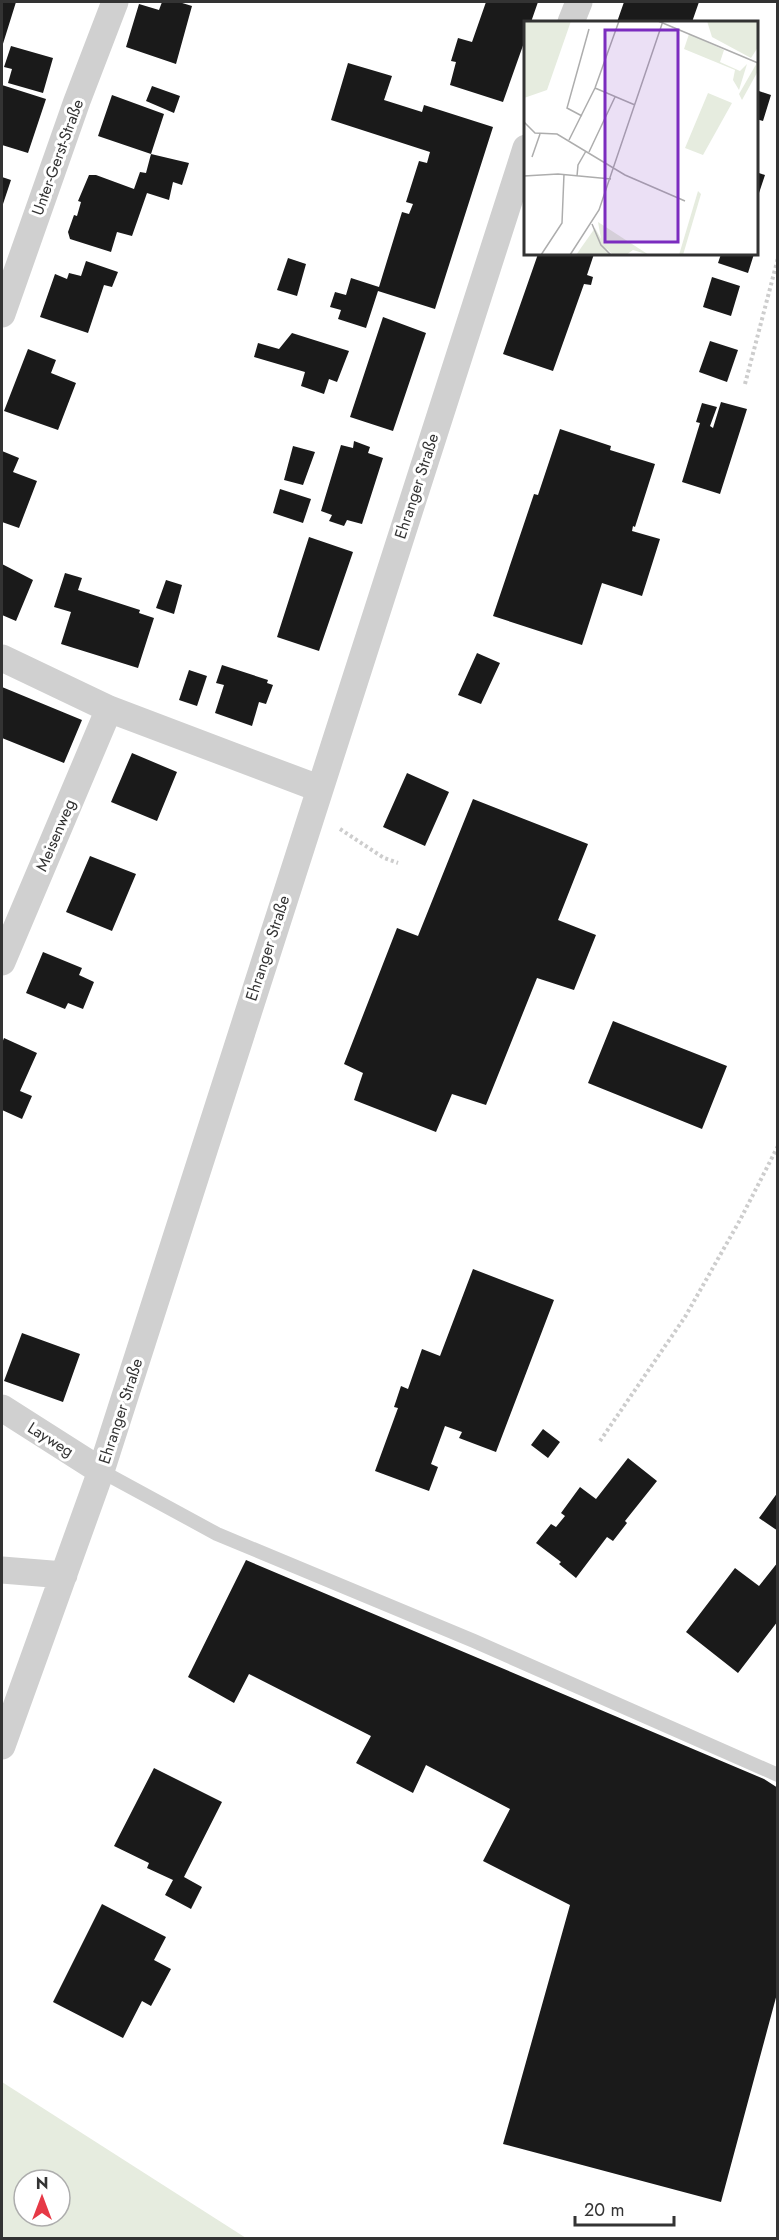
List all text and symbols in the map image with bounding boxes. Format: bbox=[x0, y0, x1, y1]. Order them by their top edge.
inset map bbox=[524, 21, 758, 255]
street label: Unter-Gerst-Straße bbox=[26, 96, 89, 219]
street label: Ehranger Straße bbox=[389, 431, 444, 542]
street label: Meisenweg bbox=[30, 796, 81, 875]
street label: Ehranger Straße bbox=[240, 893, 295, 1004]
street label: Ehranger Straße bbox=[93, 1356, 148, 1467]
street label: Layweg bbox=[23, 1416, 78, 1463]
north arrow bbox=[12, 2168, 72, 2228]
text: N bbox=[36, 2172, 48, 2195]
scale bar bbox=[575, 2189, 674, 2227]
text: 20 m bbox=[584, 2197, 624, 2223]

